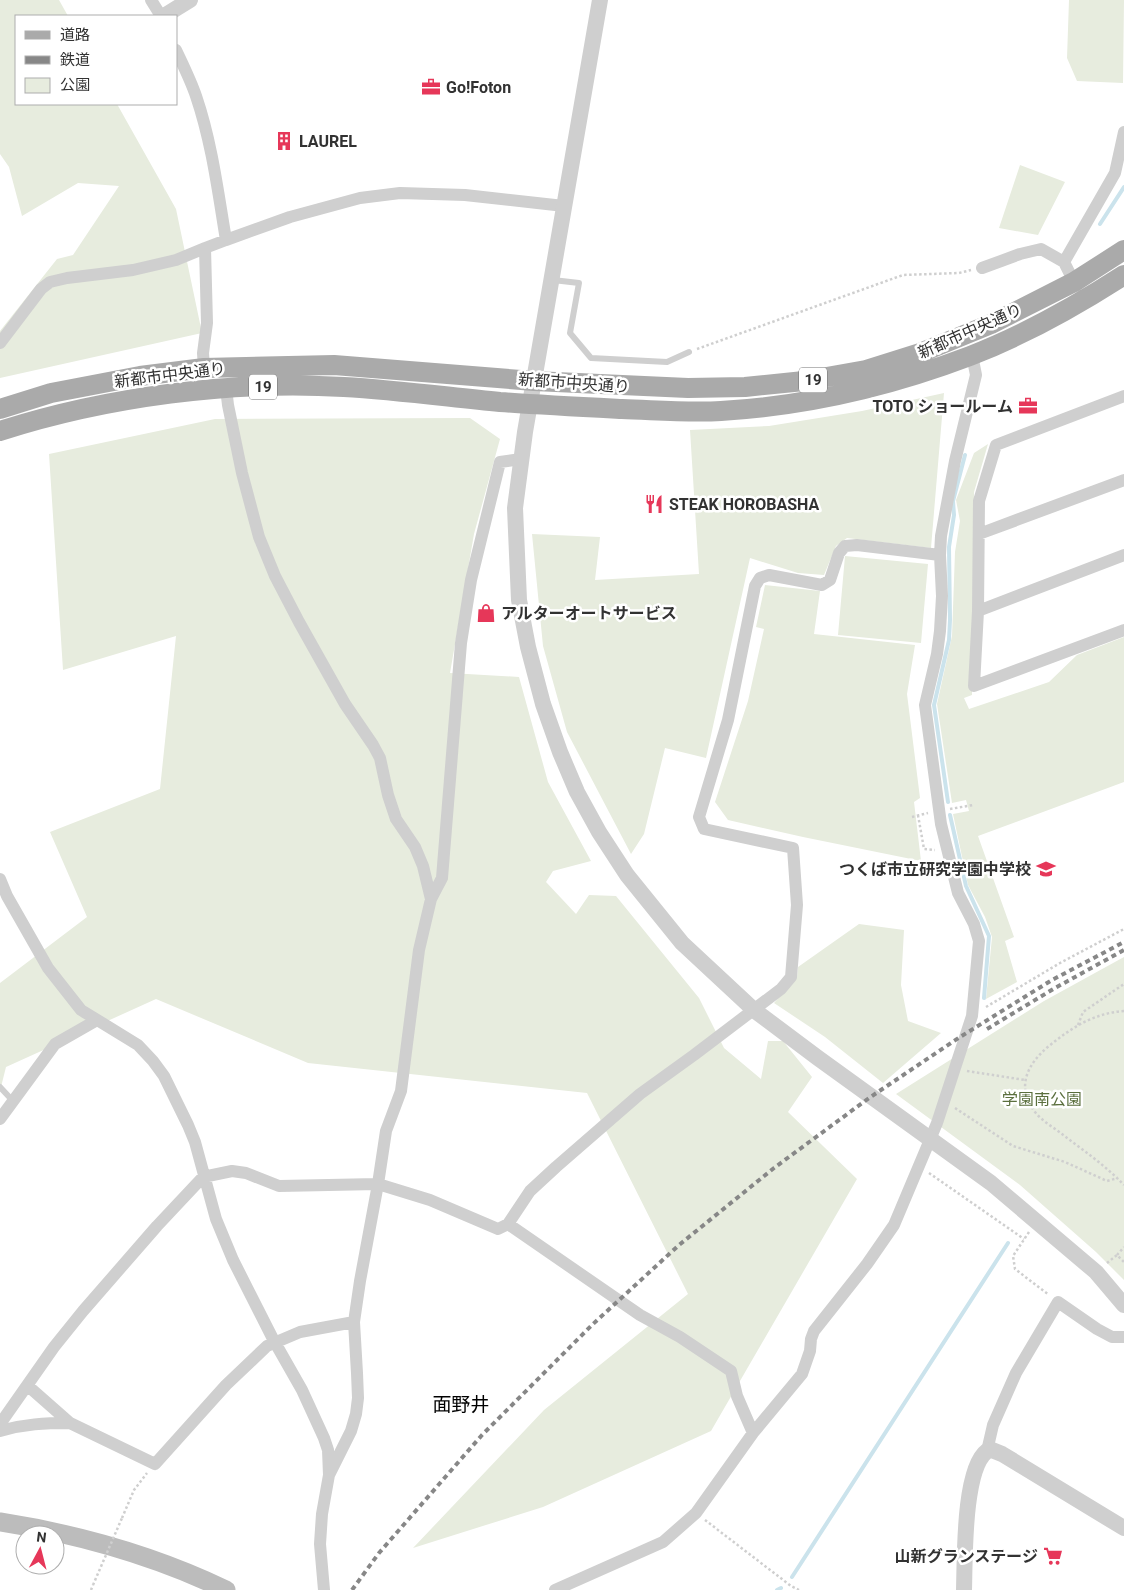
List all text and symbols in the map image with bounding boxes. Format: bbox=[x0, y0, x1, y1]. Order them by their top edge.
legend bbox=[15, 15, 178, 105]
text: 道路 bbox=[60, 26, 90, 44]
text: 鉄道 bbox=[60, 51, 90, 69]
text: 公園 bbox=[60, 76, 90, 94]
office icon: Go!Foton bbox=[420, 76, 442, 98]
place label: Go!Foton bbox=[446, 78, 511, 97]
building icon: LAUREL bbox=[273, 130, 295, 152]
place label: LAUREL bbox=[299, 132, 357, 151]
street label: 新都市中央通り bbox=[915, 300, 1025, 362]
street label: 新都市中央通り bbox=[113, 359, 227, 391]
road number: 19 bbox=[799, 368, 827, 392]
street label: 新都市中央通り bbox=[517, 370, 631, 396]
road number: 19 bbox=[249, 374, 277, 400]
office icon: TOTO ショールーム bbox=[1017, 395, 1039, 417]
place label: TOTO ショールーム bbox=[873, 397, 1013, 416]
restaurant icon: STEAK HOROBASHA bbox=[643, 493, 665, 515]
place label: STEAK HOROBASHA bbox=[669, 495, 820, 514]
shop icon: アルターオートサービス bbox=[475, 602, 497, 624]
place label: アルターオートサービス bbox=[501, 604, 677, 623]
school or university icon: つくば市立研究学園中学校 bbox=[1035, 858, 1057, 880]
place label: つくば市立研究学園中学校 bbox=[839, 860, 1031, 879]
park label: 学園南公園 bbox=[1002, 1090, 1082, 1109]
district label: 面野井 bbox=[432, 1393, 490, 1416]
north arrow bbox=[15, 1525, 65, 1575]
text: N bbox=[36, 1529, 47, 1546]
supermarket icon: 山新グランステージ bbox=[1042, 1545, 1064, 1567]
place label: 山新グランステージ bbox=[895, 1547, 1038, 1566]

